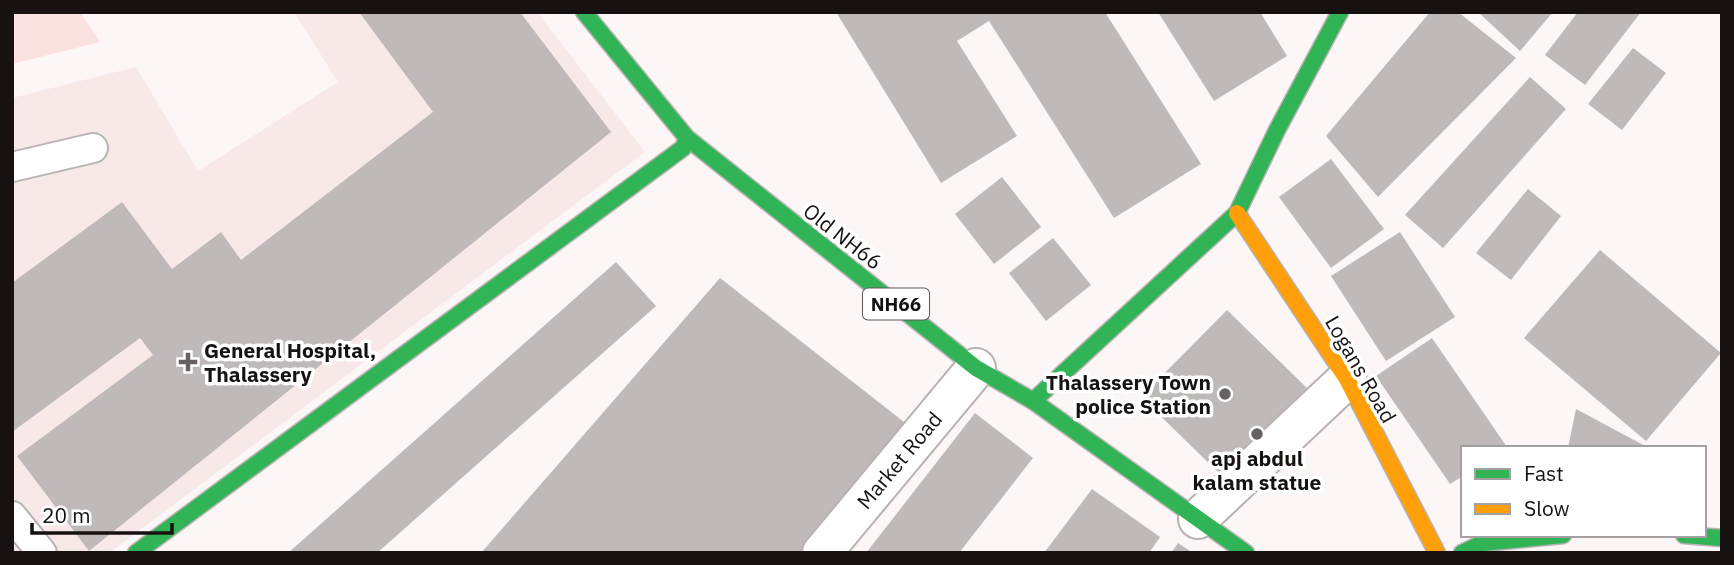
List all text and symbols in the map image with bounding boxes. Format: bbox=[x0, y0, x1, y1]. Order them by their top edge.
street label: Old NH66 bbox=[798, 196, 888, 276]
road number: NH66 bbox=[863, 288, 929, 320]
street label: Logans Road bbox=[1319, 310, 1403, 428]
place label: General Hospital, Thalassery bbox=[204, 336, 376, 388]
marker: General Hospital, Thalassery bbox=[178, 352, 198, 372]
place label: Thalassery Town police Station bbox=[1046, 368, 1211, 420]
marker: Thalassery Town police Station bbox=[1217, 386, 1233, 402]
street label: Market Road bbox=[850, 405, 948, 515]
marker: apj abdul kalam statue bbox=[1249, 426, 1265, 442]
place label: apj abdul kalam statue bbox=[1193, 444, 1322, 496]
legend bbox=[1461, 446, 1706, 537]
text: Fast bbox=[1524, 459, 1564, 487]
scale bar bbox=[32, 491, 172, 536]
text: Slow bbox=[1524, 494, 1570, 522]
text: 20 m bbox=[42, 501, 91, 529]

